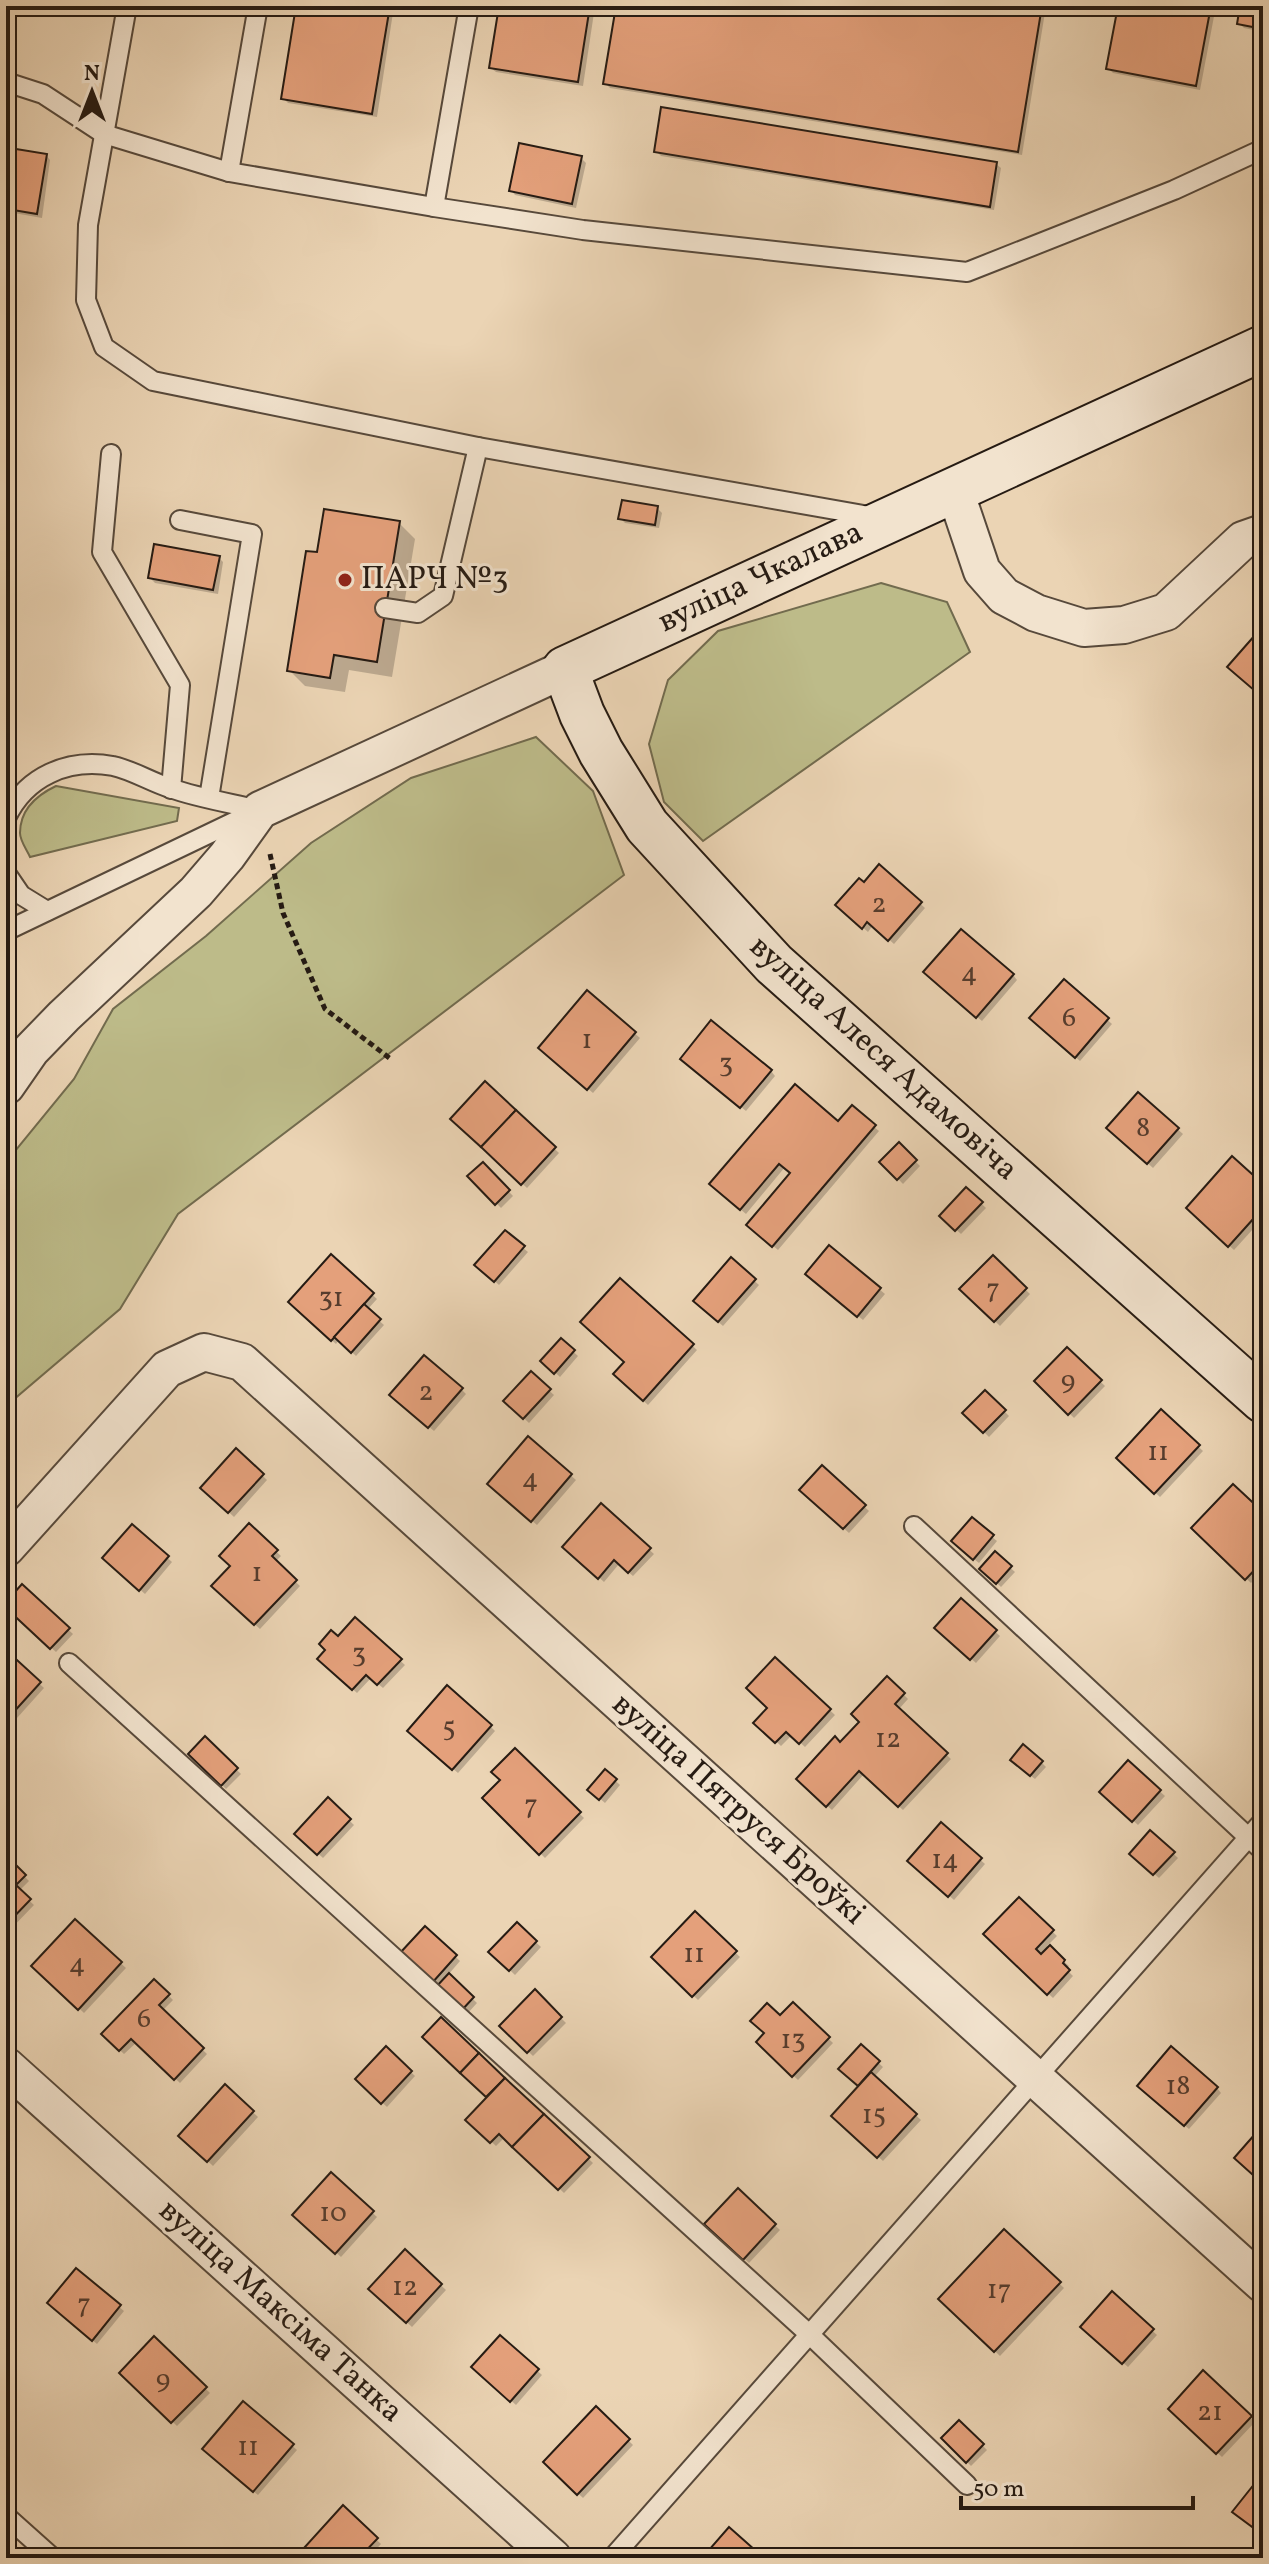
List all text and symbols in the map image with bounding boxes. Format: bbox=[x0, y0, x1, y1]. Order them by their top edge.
north arrow bbox=[52, 52, 132, 132]
text: N bbox=[84, 59, 100, 90]
street label: вуліца Чкалава bbox=[651, 511, 871, 645]
place label: ПАРЧ №3 bbox=[361, 558, 508, 602]
marker: ПАРЧ №3 bbox=[336, 571, 354, 589]
house number: 2 bbox=[871, 885, 887, 924]
street label: вуліца Алеся Адамовіча bbox=[739, 926, 1027, 1192]
house number: 4 bbox=[961, 954, 977, 993]
house number: 6 bbox=[1062, 999, 1076, 1038]
house number: 1 bbox=[582, 1021, 592, 1060]
house number: 3 bbox=[719, 1045, 733, 1084]
house number: 8 bbox=[1136, 1109, 1150, 1148]
house number: 7 bbox=[986, 1270, 1000, 1309]
house number: 31 bbox=[318, 1279, 344, 1318]
house number: 9 bbox=[1061, 1362, 1075, 1401]
house number: 2 bbox=[418, 1373, 434, 1412]
house number: 11 bbox=[1147, 1433, 1169, 1472]
house number: 4 bbox=[522, 1460, 538, 1499]
house number: 1 bbox=[252, 1554, 262, 1593]
house number: 3 bbox=[352, 1635, 366, 1674]
street label: вуліца Пятруся Броўкі bbox=[601, 1684, 875, 1936]
house number: 5 bbox=[442, 1709, 456, 1748]
house number: 12 bbox=[875, 1720, 901, 1759]
house number: 7 bbox=[524, 1786, 538, 1825]
house number: 14 bbox=[931, 1841, 959, 1880]
house number: 11 bbox=[683, 1935, 705, 1974]
house number: 4 bbox=[69, 1945, 85, 1984]
house number: 6 bbox=[137, 2000, 151, 2039]
house number: 13 bbox=[780, 2021, 806, 2060]
house number: 18 bbox=[1165, 2067, 1191, 2106]
house number: 15 bbox=[862, 2096, 886, 2135]
street label: вуліца Максіма Танка bbox=[148, 2190, 412, 2434]
house number: 10 bbox=[319, 2194, 347, 2233]
house number: 12 bbox=[392, 2268, 418, 2307]
house number: 17 bbox=[987, 2271, 1011, 2310]
house number: 7 bbox=[77, 2285, 91, 2324]
house number: 9 bbox=[156, 2361, 170, 2400]
house number: 21 bbox=[1197, 2393, 1223, 2432]
house number: 11 bbox=[237, 2428, 259, 2467]
scale bar bbox=[961, 2460, 1193, 2510]
text: 50 m bbox=[973, 2473, 1025, 2507]

